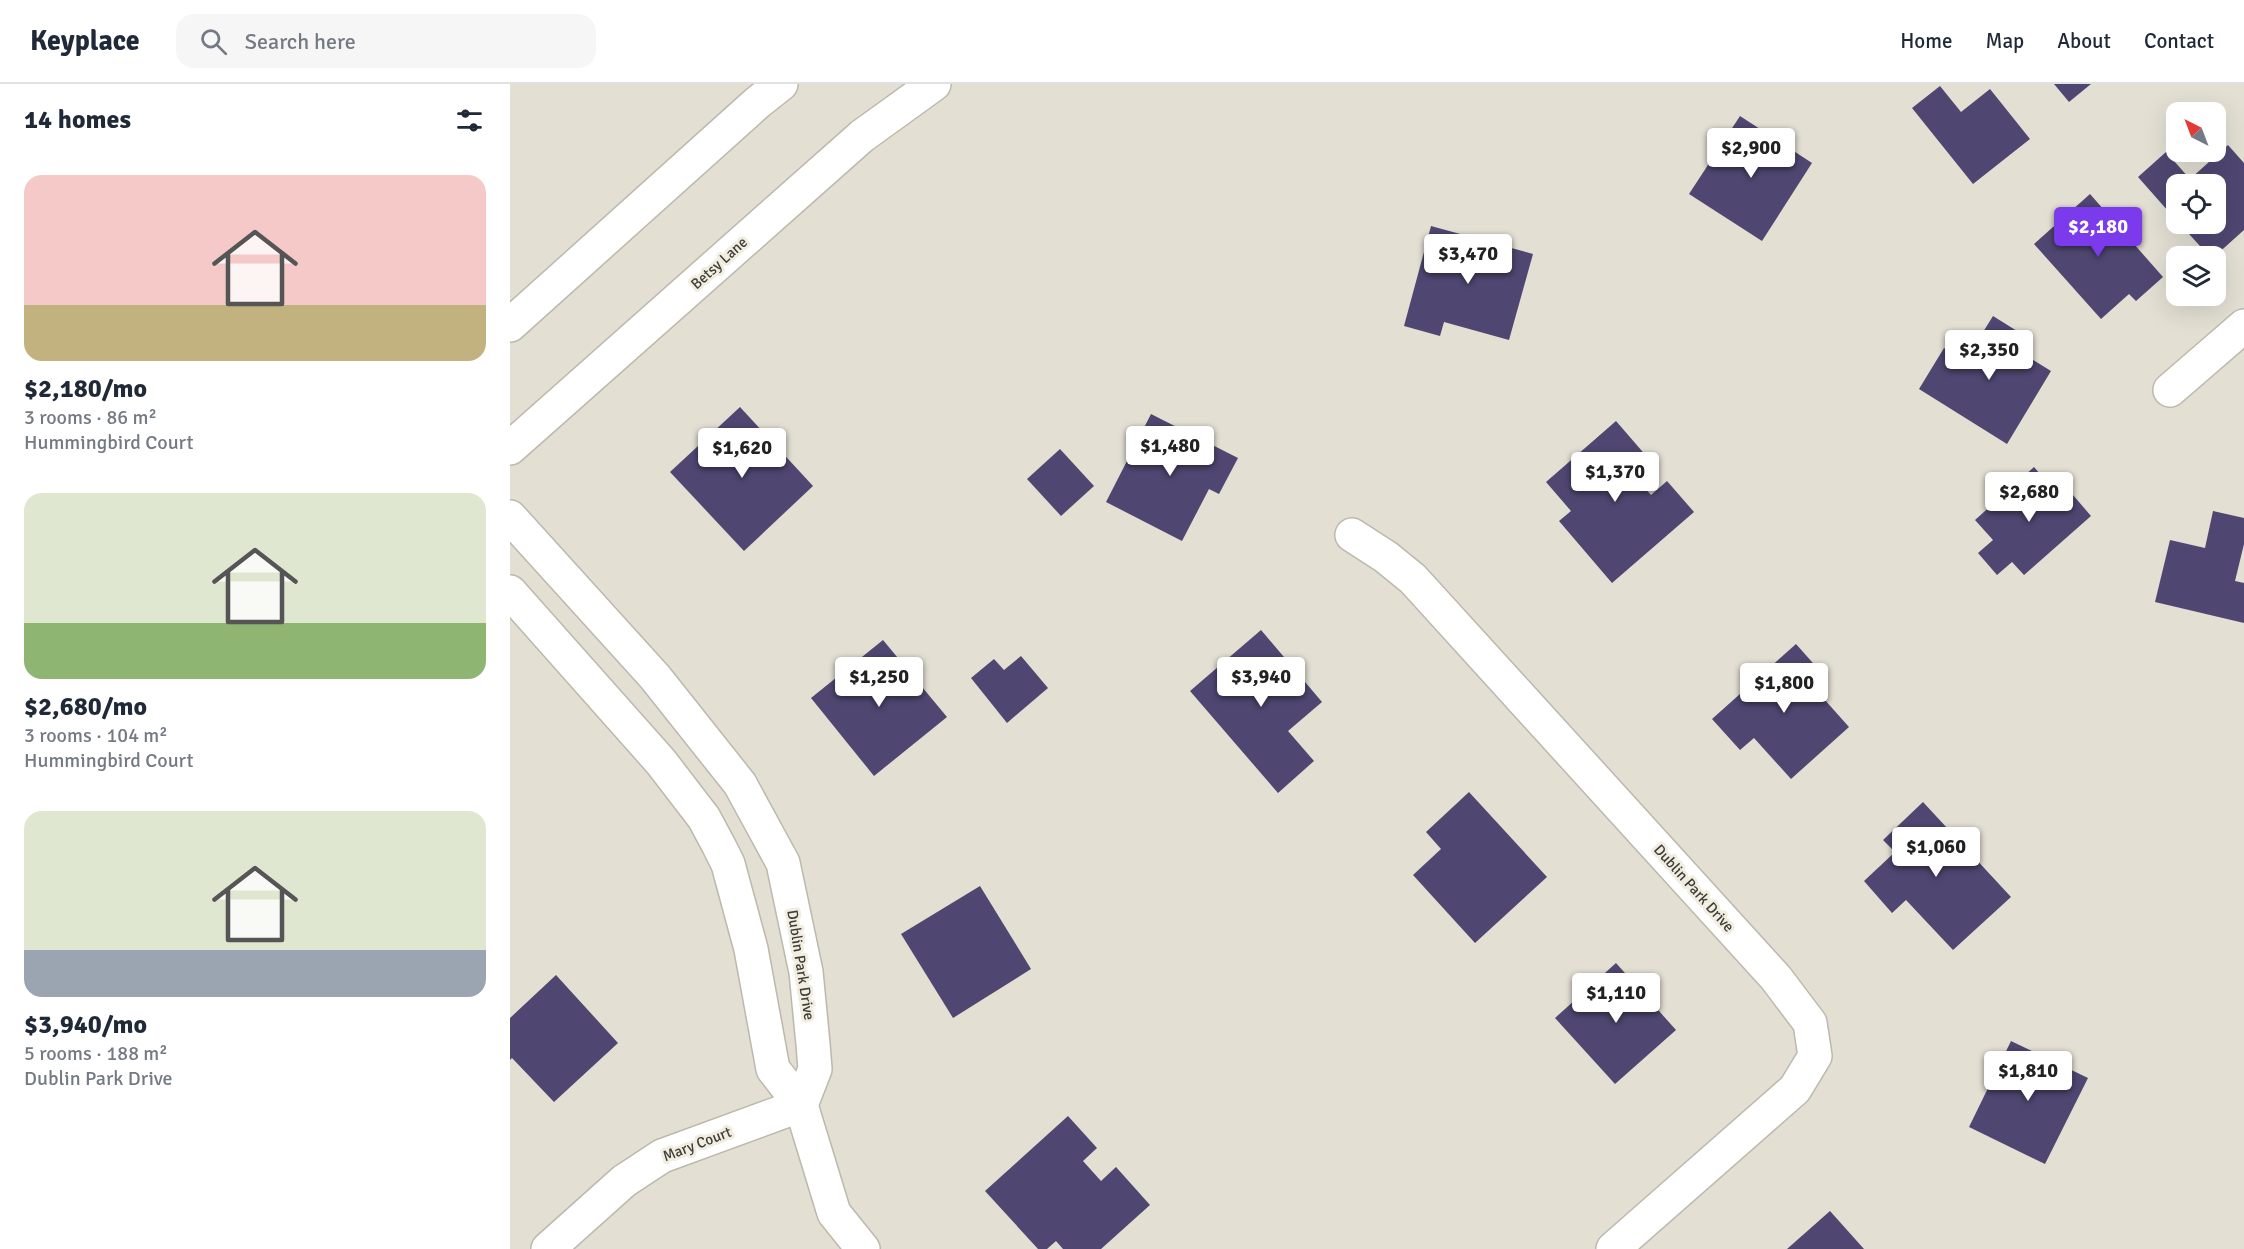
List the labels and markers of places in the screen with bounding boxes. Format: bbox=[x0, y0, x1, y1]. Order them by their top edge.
pin: $2,900 bbox=[1702, 128, 1800, 179]
pin: $2,180 bbox=[2049, 207, 2147, 258]
pin: $3,470 bbox=[1419, 234, 1517, 285]
pin: $2,350 bbox=[1940, 330, 2038, 381]
pin: $1,480 bbox=[1121, 426, 1219, 477]
pin: $1,620 bbox=[693, 428, 791, 479]
pin: $1,370 bbox=[1566, 452, 1664, 503]
pin: $2,680 bbox=[1980, 472, 2078, 523]
pin: $1,250 bbox=[830, 657, 928, 708]
pin: $3,940 bbox=[1212, 657, 1310, 708]
pin: $1,800 bbox=[1735, 663, 1833, 714]
pin: $1,060 bbox=[1887, 827, 1985, 878]
pin: $1,110 bbox=[1567, 973, 1665, 1024]
pin: $1,810 bbox=[1979, 1051, 2077, 1102]

